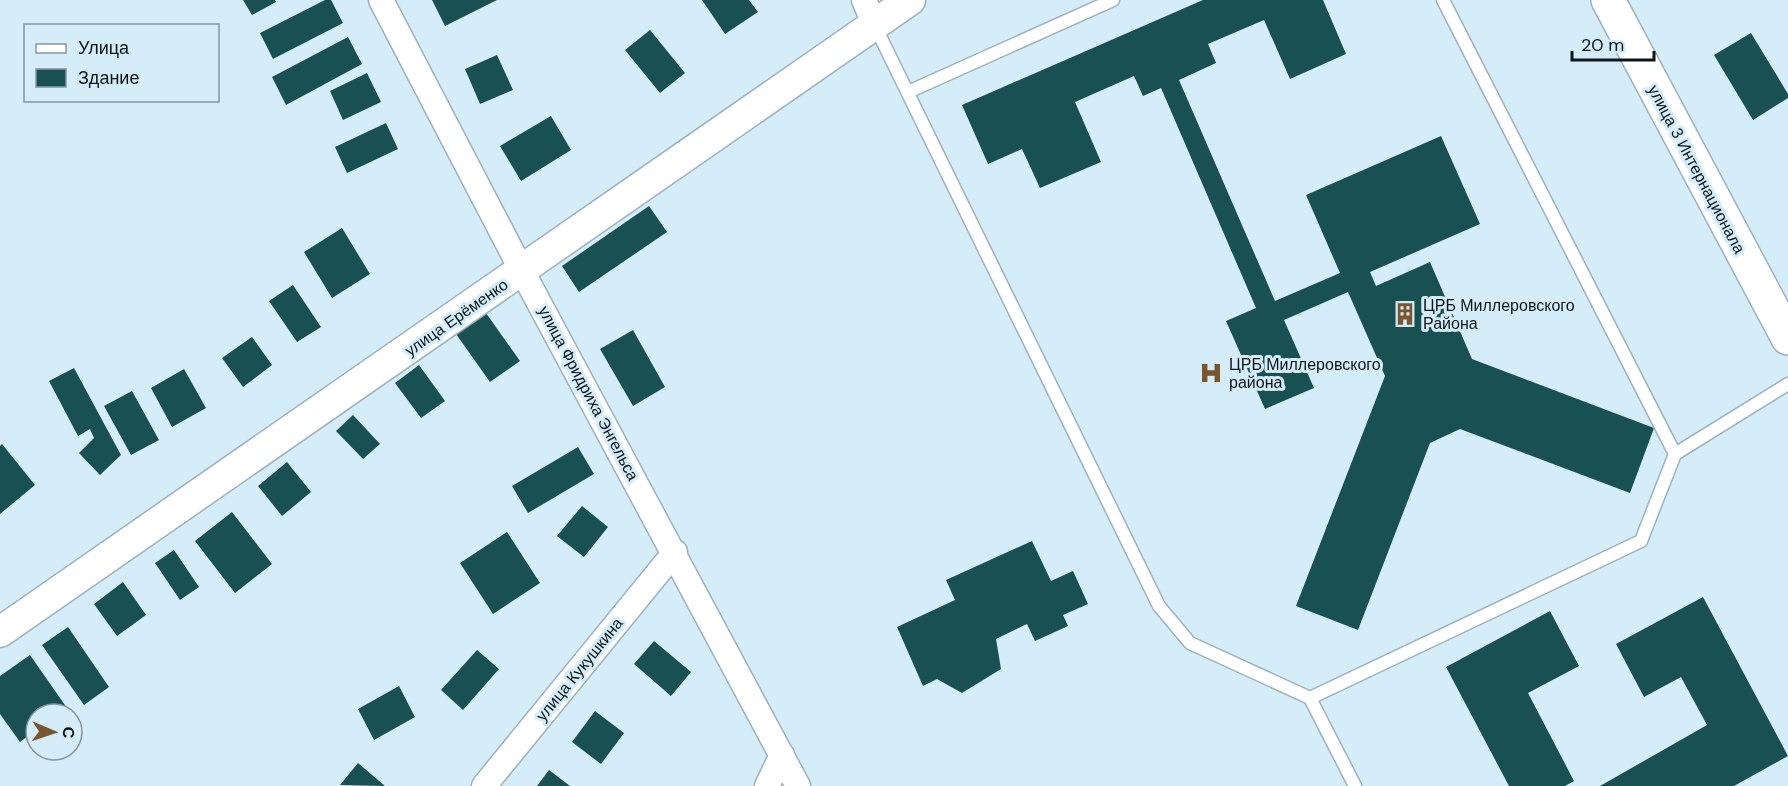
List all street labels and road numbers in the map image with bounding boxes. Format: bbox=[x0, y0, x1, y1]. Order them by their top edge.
street label: улица 3 Интернационала bbox=[1643, 81, 1750, 257]
street label: улица Ерёменко bbox=[400, 274, 512, 361]
street label: улица Фридриха Энгельса bbox=[533, 302, 644, 484]
street label: улица Кукушкина bbox=[531, 613, 628, 725]

